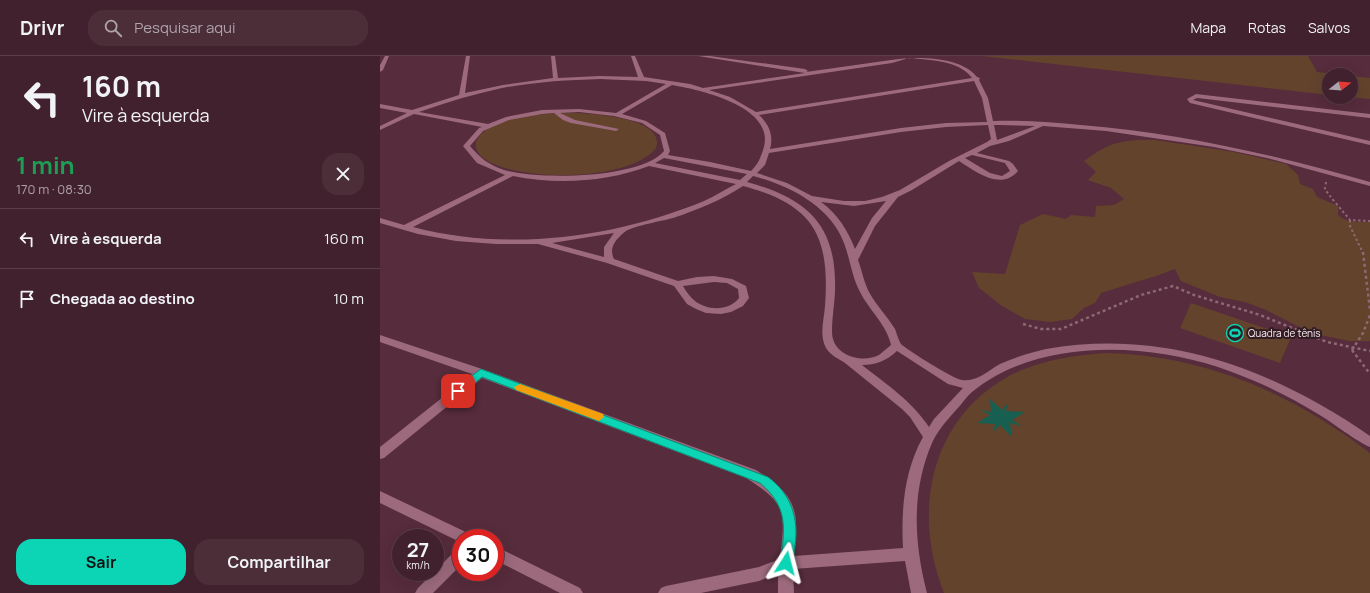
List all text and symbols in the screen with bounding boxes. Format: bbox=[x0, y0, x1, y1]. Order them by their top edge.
search box bbox=[88, 10, 368, 46]
text: Drivr bbox=[20, 15, 64, 41]
icon: search bbox=[102, 17, 124, 39]
text: Pesquisar aqui bbox=[134, 17, 236, 38]
text: Mapa bbox=[1190, 18, 1226, 37]
text: Rotas bbox=[1248, 18, 1286, 37]
text: Salvos bbox=[1308, 18, 1350, 37]
text: 160 m bbox=[82, 67, 161, 105]
north arrow bbox=[1322, 68, 1358, 104]
map controls bbox=[1322, 68, 1358, 104]
icon: left bbox=[16, 72, 68, 124]
text: Vire à esquerda bbox=[82, 103, 210, 127]
text: 1 min bbox=[16, 148, 75, 181]
button: close bbox=[322, 153, 364, 195]
text: 170 m · 08:30 bbox=[16, 180, 92, 198]
icon: left bbox=[16, 228, 38, 250]
text: Vire à esquerda bbox=[50, 228, 162, 249]
text: 160 m bbox=[324, 228, 364, 249]
icon: arrive bbox=[16, 288, 38, 310]
text: Chegada ao destino bbox=[50, 288, 195, 309]
text: 10 m bbox=[333, 288, 364, 309]
sports icon: Quadra de tênis bbox=[1225, 323, 1245, 343]
place label: Quadra de tênis bbox=[1248, 326, 1321, 340]
pin bbox=[441, 374, 475, 408]
icon: arrive bbox=[447, 380, 469, 402]
speed limit sign: 30 bbox=[452, 529, 504, 581]
text: 27 bbox=[407, 536, 429, 563]
button: Sair bbox=[16, 539, 186, 585]
button: Compartilhar bbox=[194, 539, 364, 585]
position arrow bbox=[765, 542, 807, 584]
text: km/h bbox=[406, 558, 430, 572]

